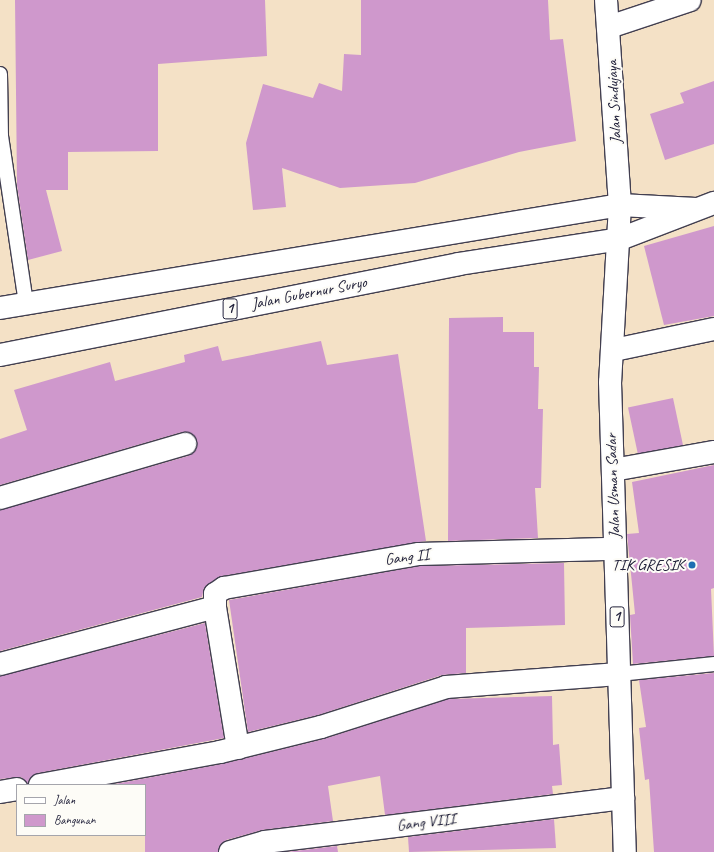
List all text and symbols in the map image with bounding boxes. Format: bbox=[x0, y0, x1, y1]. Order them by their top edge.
street label: Jalan Sindujaya bbox=[602, 59, 626, 145]
street label: Jalan Gubernur Suryo bbox=[250, 272, 368, 314]
road number: 1 bbox=[222, 296, 238, 322]
street label: Jalan Usman Sadar bbox=[602, 433, 624, 539]
street label: Gang II bbox=[384, 545, 430, 569]
place label: TIK GRESIK bbox=[612, 555, 684, 575]
marker: TIK GRESIK bbox=[687, 560, 697, 570]
road number: 1 bbox=[609, 604, 625, 630]
legend bbox=[16, 784, 146, 836]
text: Jalan bbox=[54, 792, 75, 808]
street label: Gang VIII bbox=[396, 809, 456, 835]
text: Bangunan bbox=[54, 812, 95, 828]

